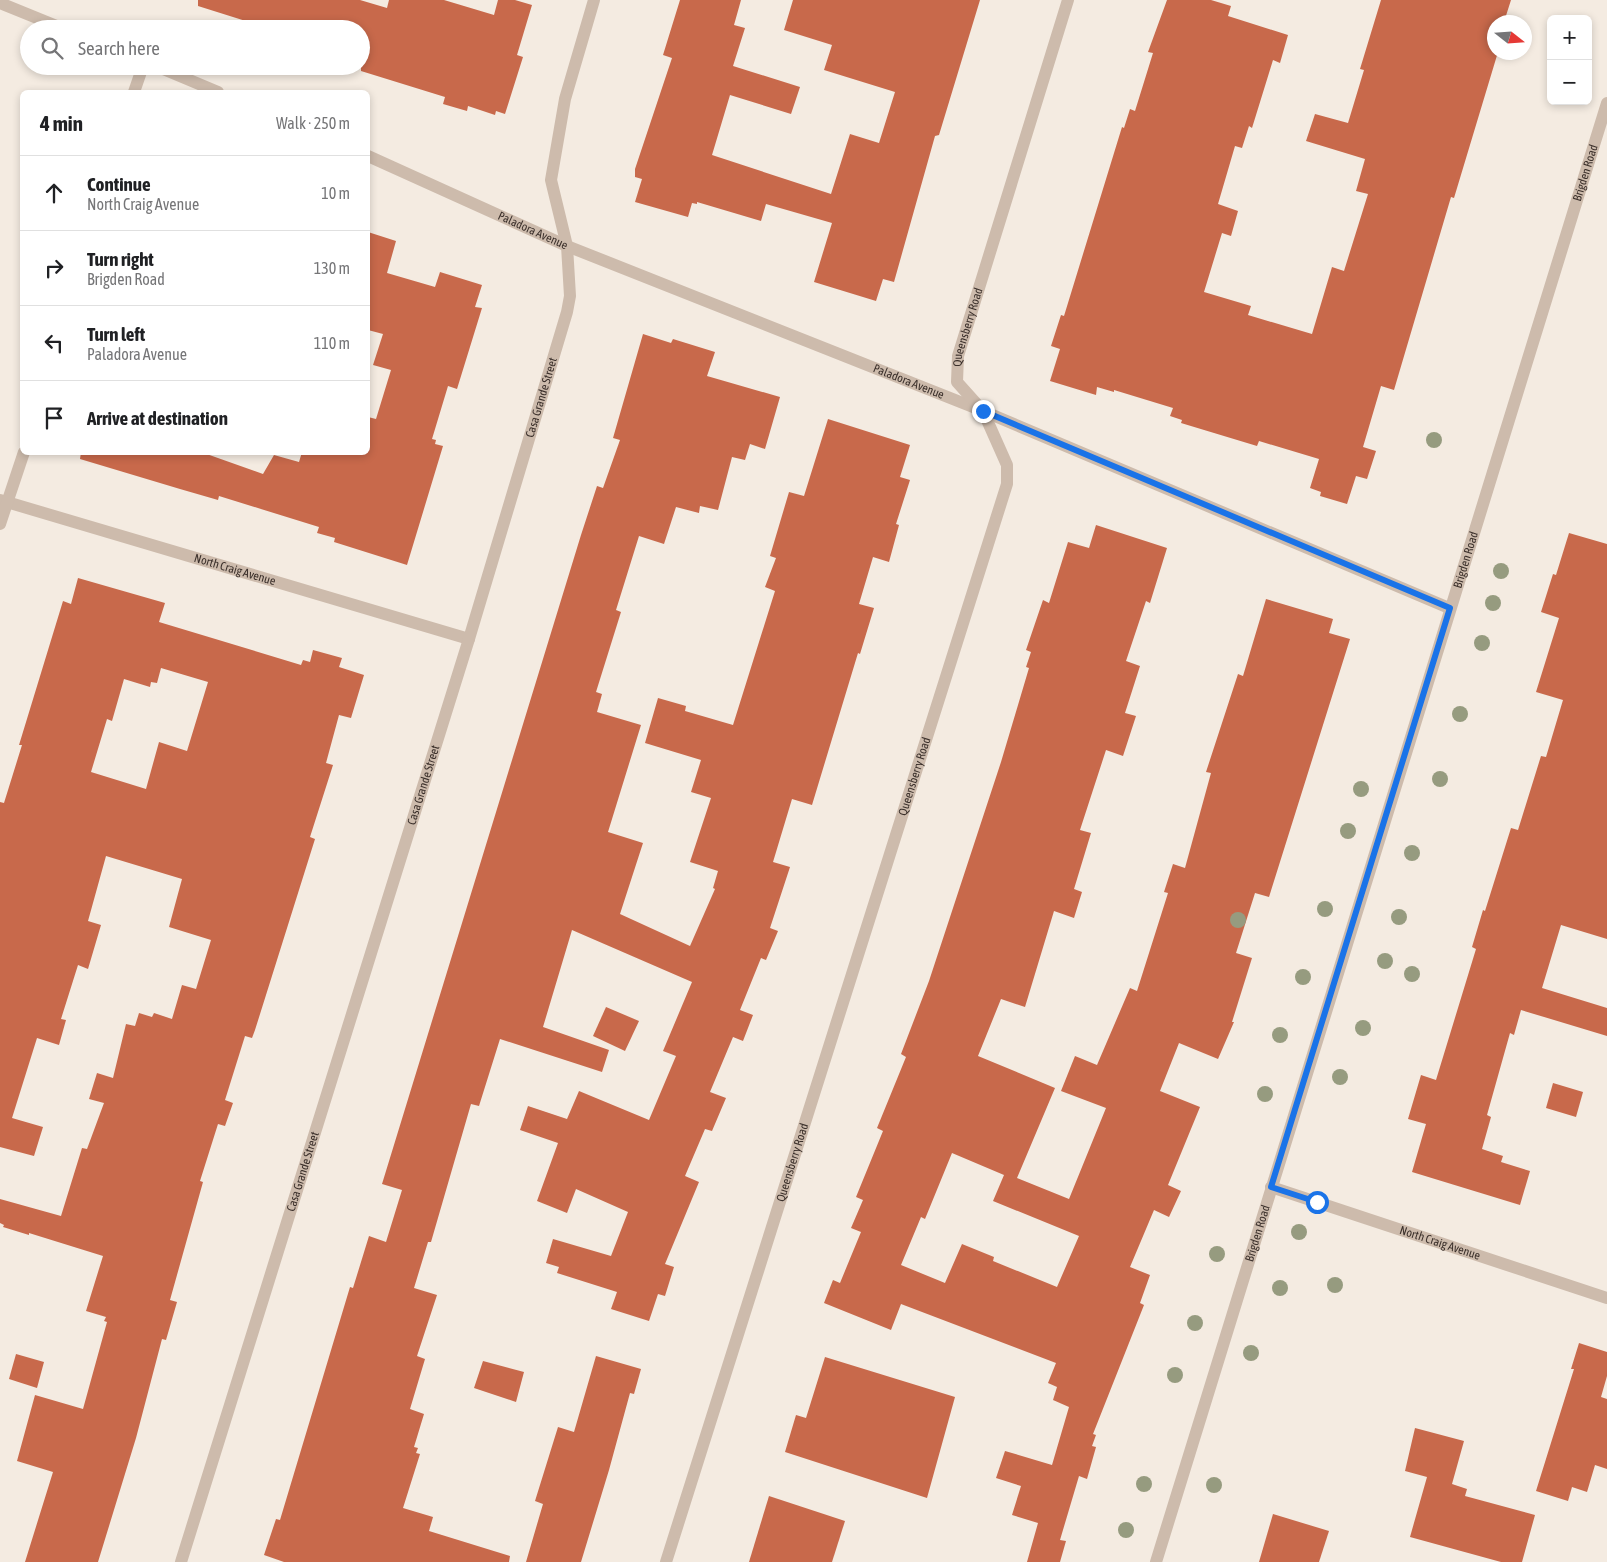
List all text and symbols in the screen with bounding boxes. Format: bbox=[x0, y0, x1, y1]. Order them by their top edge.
north arrow bbox=[1487, 15, 1532, 60]
map controls bbox=[1547, 15, 1592, 105]
button: + bbox=[1547, 15, 1592, 60]
search box bbox=[20, 20, 370, 75]
icon: search bbox=[38, 34, 66, 62]
text: Search here bbox=[78, 37, 160, 59]
button: − bbox=[1547, 60, 1592, 105]
text: 4 min bbox=[40, 111, 83, 135]
text: Walk · 250 m bbox=[276, 114, 350, 132]
street label: Brigden Road bbox=[1570, 143, 1601, 203]
text: Continue bbox=[87, 173, 151, 195]
icon: ahead bbox=[40, 179, 68, 207]
text: 10 m bbox=[321, 184, 350, 202]
text: North Craig Avenue bbox=[87, 195, 199, 213]
street label: Paladora Avenue bbox=[496, 209, 570, 252]
text: Turn right bbox=[87, 248, 154, 270]
icon: right bbox=[40, 254, 68, 282]
text: 130 m bbox=[314, 259, 350, 277]
text: Brigden Road bbox=[87, 270, 165, 288]
street label: Queensberry Road bbox=[951, 286, 986, 367]
text: Turn left bbox=[87, 323, 145, 345]
icon: left bbox=[40, 329, 68, 357]
text: 110 m bbox=[314, 334, 350, 352]
text: Paladora Avenue bbox=[87, 345, 187, 363]
street label: Casa Grande Street bbox=[523, 355, 560, 439]
street label: Paladora Avenue bbox=[871, 361, 946, 402]
route end bbox=[972, 400, 995, 423]
icon: arrive bbox=[40, 404, 68, 432]
text: Arrive at destination bbox=[87, 407, 228, 429]
street label: Brigden Road bbox=[1450, 530, 1481, 590]
street label: North Craig Avenue bbox=[193, 551, 277, 588]
street label: Queensberry Road bbox=[896, 735, 933, 817]
street label: Casa Grande Street bbox=[404, 743, 443, 827]
street label: Queensberry Road bbox=[773, 1122, 811, 1203]
street label: Casa Grande Street bbox=[284, 1129, 322, 1213]
route start bbox=[1306, 1191, 1329, 1214]
street label: Brigden Road bbox=[1242, 1203, 1273, 1263]
street label: North Craig Avenue bbox=[1398, 1223, 1482, 1263]

